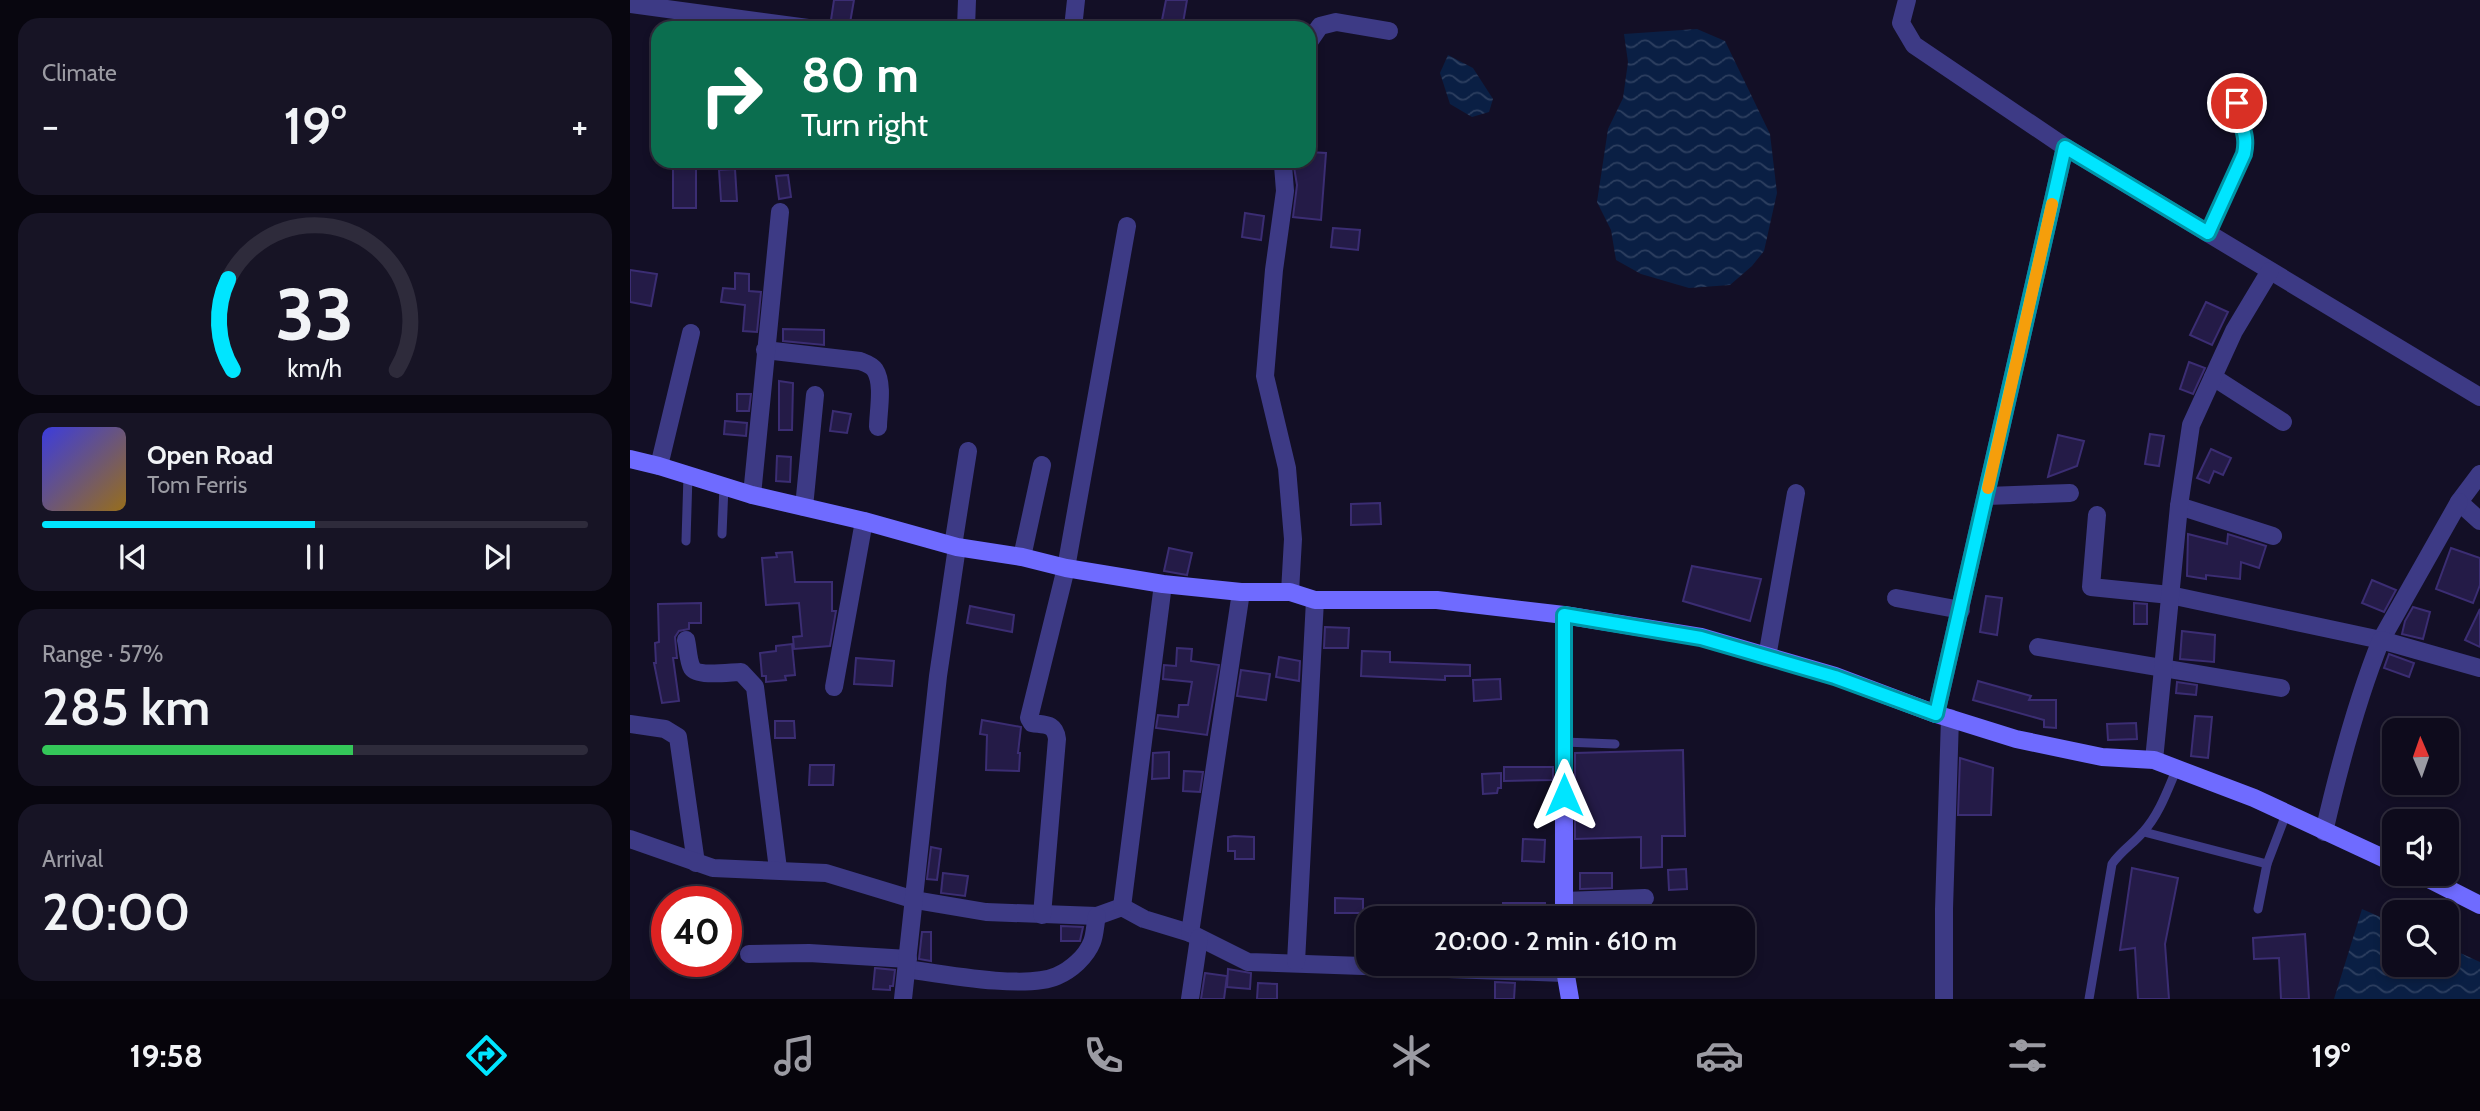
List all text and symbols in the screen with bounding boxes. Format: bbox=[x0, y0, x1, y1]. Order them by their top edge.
text: 80 m bbox=[801, 45, 919, 104]
icon: right bbox=[686, 49, 777, 140]
text: Climate bbox=[42, 59, 117, 87]
pin bbox=[2207, 73, 2267, 133]
icon: arrive bbox=[2218, 84, 2256, 122]
text: 19° bbox=[284, 94, 346, 157]
text: − bbox=[42, 102, 59, 149]
text: + bbox=[571, 102, 588, 149]
text: Turn right bbox=[801, 105, 928, 144]
text: 33 bbox=[276, 271, 354, 359]
text: km/h bbox=[288, 353, 342, 383]
text: Open Road bbox=[147, 439, 273, 471]
text: Tom Ferris bbox=[147, 471, 247, 499]
icon: previous bbox=[114, 538, 152, 576]
icon: pause bbox=[296, 538, 334, 576]
icon: next bbox=[478, 538, 516, 576]
text: Range · 57% bbox=[42, 640, 163, 668]
text: 285 km bbox=[42, 675, 210, 738]
north arrow bbox=[2382, 718, 2459, 794]
map controls bbox=[2382, 718, 2459, 977]
position arrow bbox=[1527, 758, 1601, 832]
button: sound bbox=[2382, 809, 2459, 886]
text: Arrival bbox=[42, 845, 103, 873]
text: 20:00 bbox=[42, 880, 190, 943]
speed limit sign: 40 bbox=[651, 886, 742, 977]
button: search bbox=[2382, 900, 2459, 977]
text: 20:00 · 2 min · 610 m bbox=[1434, 925, 1677, 957]
icon: directions bbox=[462, 1031, 511, 1080]
icon: music bbox=[770, 1031, 819, 1080]
icon: phone bbox=[1079, 1031, 1128, 1080]
icon: climate bbox=[1387, 1031, 1436, 1080]
icon: car bbox=[1695, 1031, 1744, 1080]
icon: filters bbox=[2003, 1031, 2052, 1080]
text: 19:58 bbox=[130, 1036, 203, 1075]
text: 19° bbox=[2311, 1036, 2350, 1075]

